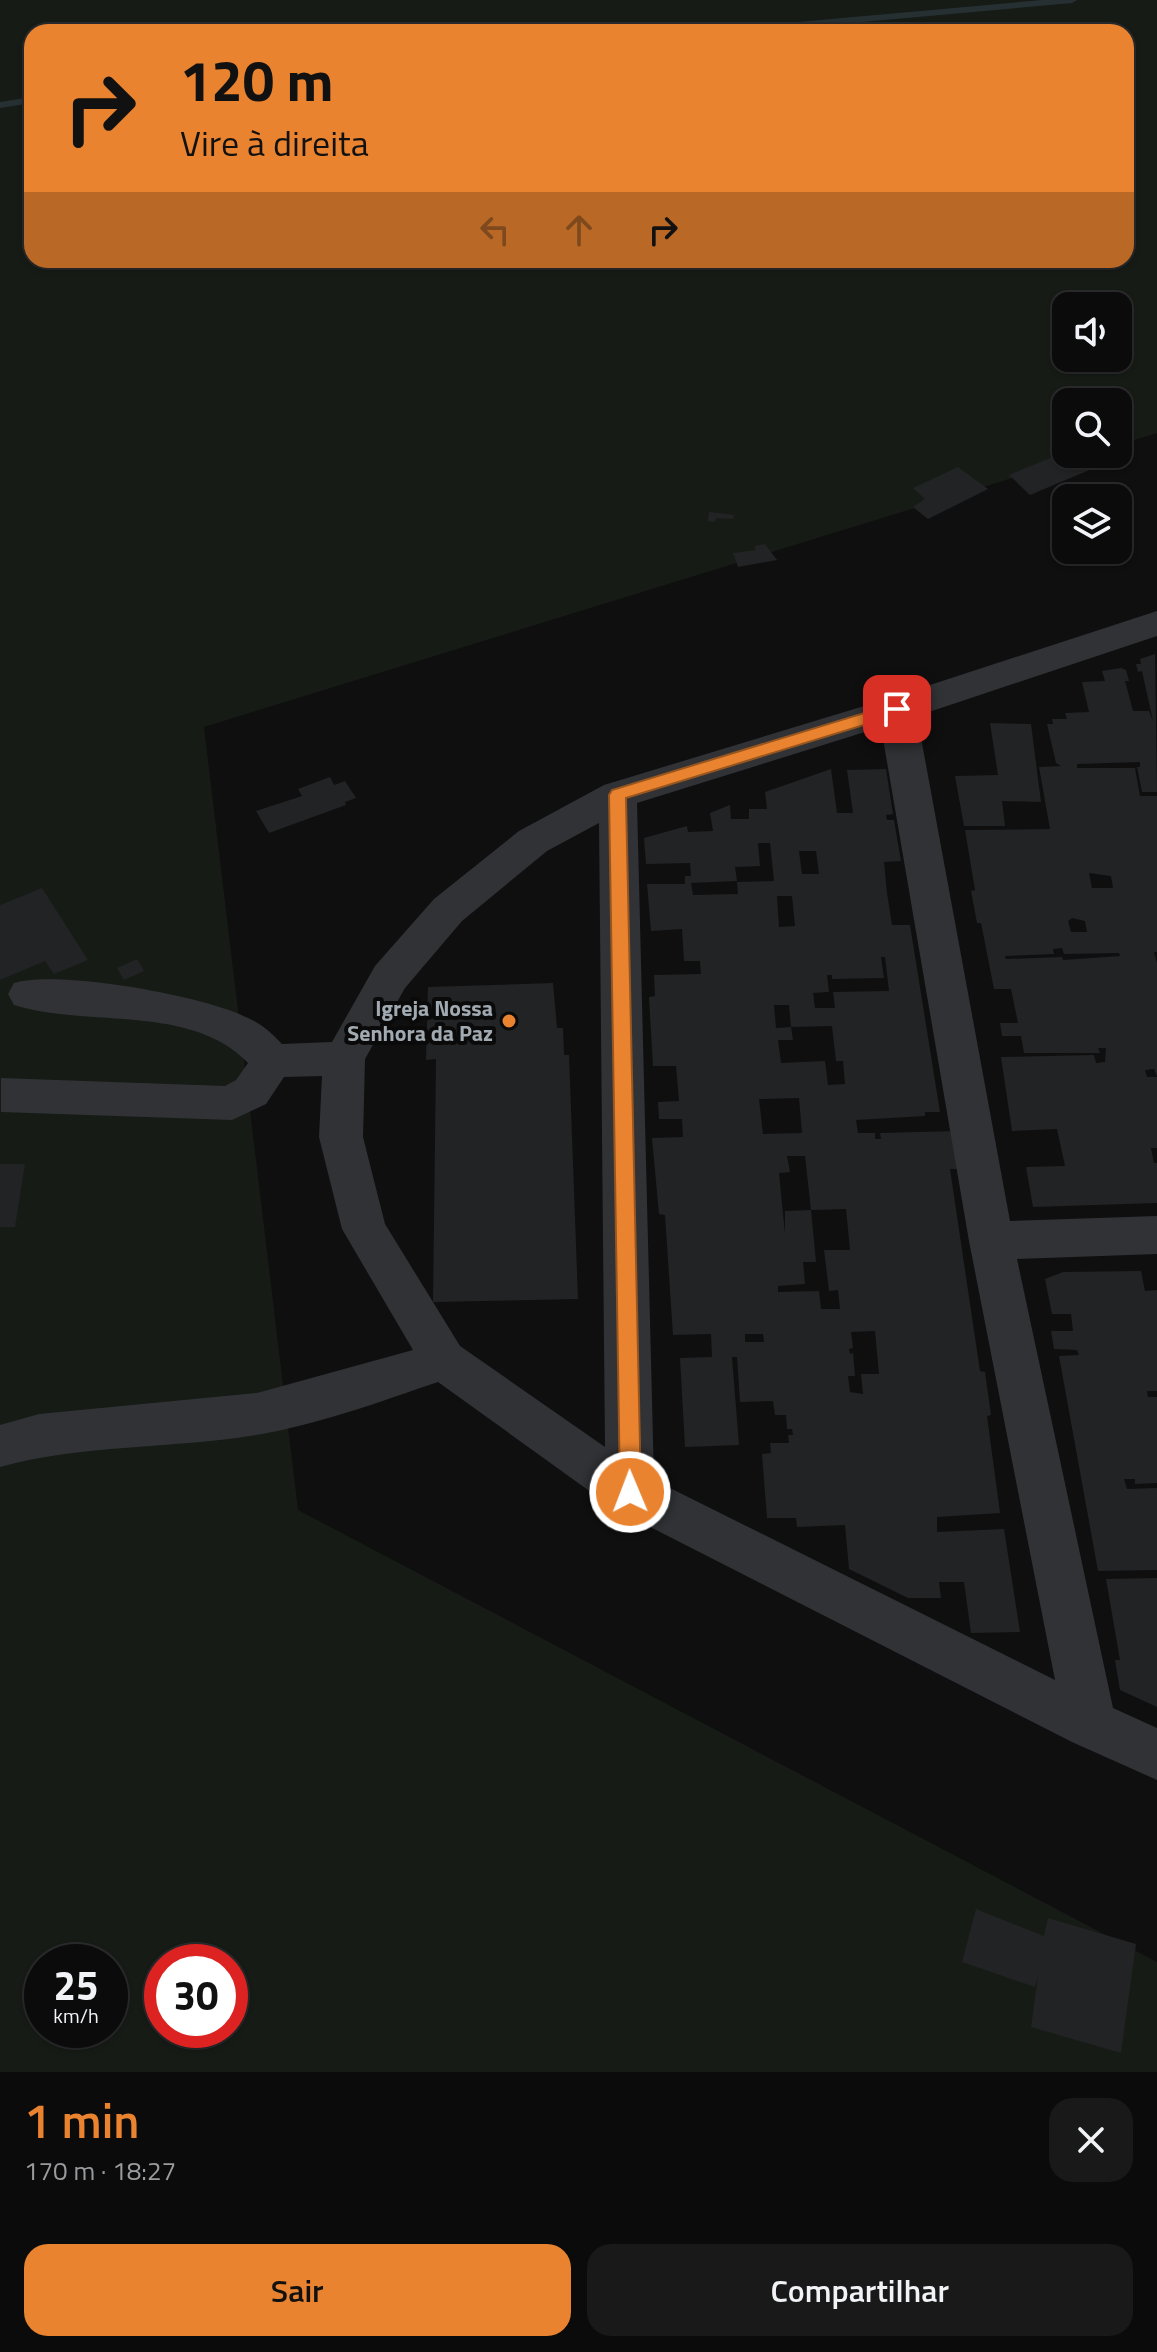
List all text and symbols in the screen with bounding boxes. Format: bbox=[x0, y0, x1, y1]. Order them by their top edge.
text: 120 m bbox=[180, 38, 333, 123]
icon: right bbox=[48, 56, 152, 160]
text: Vire à direita bbox=[180, 115, 369, 170]
icon: left bbox=[473, 208, 517, 252]
icon: ahead bbox=[557, 208, 601, 252]
icon: right bbox=[641, 208, 685, 252]
map controls bbox=[1052, 292, 1132, 564]
button: sound bbox=[1052, 292, 1132, 372]
button: search bbox=[1052, 388, 1132, 468]
button: layers bbox=[1052, 484, 1132, 564]
pin bbox=[863, 675, 931, 743]
icon: arrive bbox=[875, 687, 919, 731]
place label: Igreja Nossa Senhora da Paz bbox=[347, 991, 493, 1050]
marker: Igreja Nossa Senhora da Paz bbox=[500, 1012, 518, 1030]
position arrow bbox=[588, 1450, 672, 1534]
speed limit sign: 30 bbox=[144, 1944, 248, 2048]
text: 25 bbox=[54, 1955, 98, 2016]
text: km/h bbox=[53, 2000, 99, 2031]
text: 1 min bbox=[24, 2084, 139, 2157]
button: close bbox=[1049, 2098, 1133, 2182]
text: 170 m · 18:27 bbox=[24, 2151, 176, 2190]
button: Sair bbox=[24, 2244, 571, 2336]
button: Compartilhar bbox=[587, 2244, 1133, 2336]

